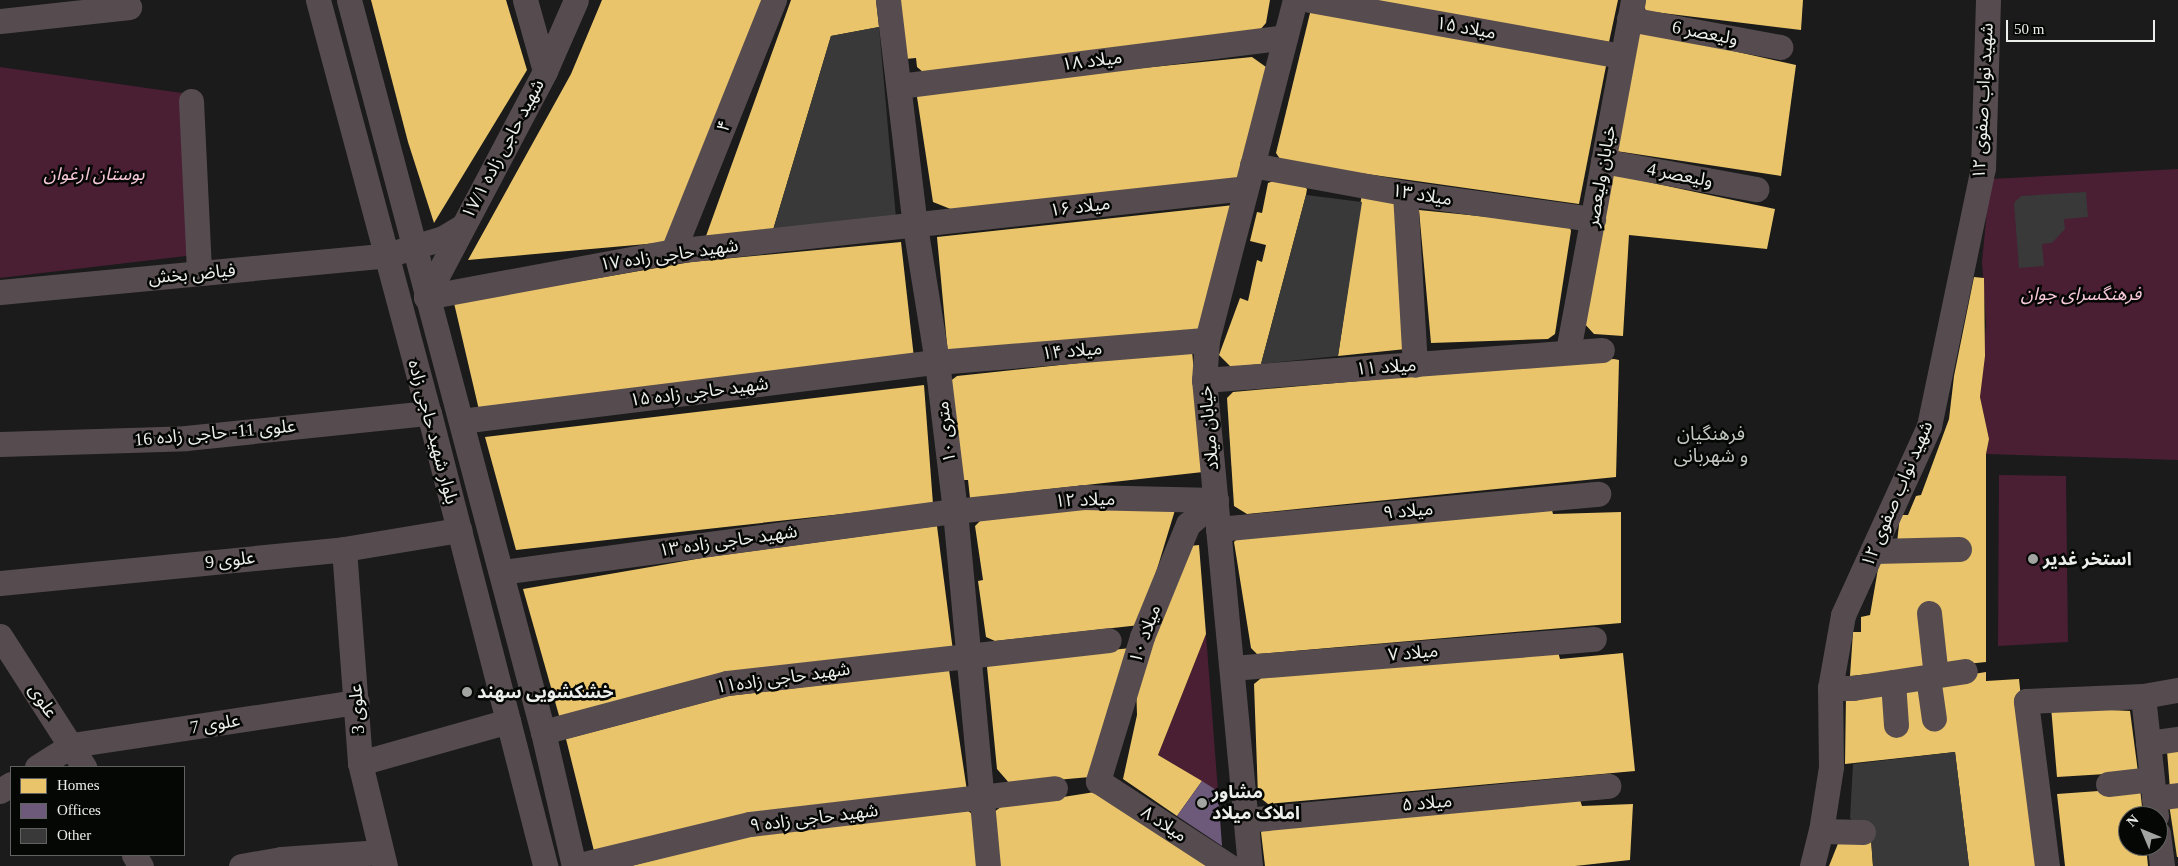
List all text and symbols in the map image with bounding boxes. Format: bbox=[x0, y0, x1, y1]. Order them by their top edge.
scale bar bbox=[2008, 10, 2157, 42]
street label: میلاد ۱۵ bbox=[1434, 12, 1498, 44]
street label: ولیعصر 6 bbox=[1670, 16, 1740, 50]
text: 50 m bbox=[2014, 21, 2044, 37]
street label: شهید نواب صفوی ۱۲ bbox=[1968, 22, 1998, 180]
street label: میلاد ۱۸ bbox=[1061, 47, 1123, 75]
street label: شهید حاجی زاده ۱۷/۱ bbox=[457, 76, 549, 222]
street label: ۴ bbox=[712, 117, 736, 135]
street label: خیابان ولیعصر bbox=[1581, 124, 1621, 228]
street label: ولیعصر 4 bbox=[1645, 158, 1715, 192]
park label: بوستان ارغوان bbox=[44, 163, 144, 185]
street label: میلاد ۱۳ bbox=[1390, 180, 1454, 210]
street label: میلاد ۱۶ bbox=[1049, 193, 1111, 221]
street label: شهید حاجی زاده ۱۷ bbox=[598, 235, 740, 275]
street label: فیاض بخش bbox=[148, 259, 236, 289]
park label: فرهنگسرای جوان bbox=[2021, 283, 2141, 305]
street label: میلاد ۱۴ bbox=[1041, 338, 1103, 364]
street label: میلاد ۱۱ bbox=[1355, 354, 1417, 380]
street label: بلوار شهید حاجی زاده bbox=[403, 357, 463, 507]
street label: شهید حاجی زاده ۱۵ bbox=[628, 373, 770, 411]
street label: خیابان میلاد bbox=[1195, 385, 1223, 471]
street label: ۱۰ متری bbox=[931, 400, 961, 464]
street label: علوی 11- حاجی زاده 16 bbox=[133, 415, 297, 451]
street label: شهید نواب صفوی ۱۲ bbox=[1856, 418, 1938, 570]
district label: فرهنگیان و شهربانی bbox=[1674, 423, 1748, 467]
street label: میلاد ۱۲ bbox=[1054, 488, 1116, 512]
street label: میلاد ۹ bbox=[1382, 498, 1434, 524]
street label: شهید حاجی زاده ۱۳ bbox=[657, 521, 799, 561]
street label: علوی 9 bbox=[204, 547, 256, 573]
place label: استخر غدیر bbox=[2043, 548, 2132, 570]
marker: استخر غدیر bbox=[2027, 553, 2039, 565]
street label: میلاد ۱۰ bbox=[1124, 602, 1166, 666]
street label: میلاد ۷ bbox=[1387, 640, 1439, 666]
street label: شهید حاجی زاده۱۱ bbox=[715, 658, 851, 698]
street label: علوی bbox=[24, 680, 62, 722]
place label: خشکشویی سهند bbox=[477, 681, 614, 703]
street label: علوی 3 bbox=[345, 683, 369, 735]
marker: خشکشویی سهند bbox=[461, 686, 473, 698]
street label: علوی 7 bbox=[189, 709, 241, 739]
legend bbox=[10, 766, 185, 856]
text: Homes bbox=[57, 777, 100, 793]
place label: مشاور املاک میلاد bbox=[1212, 782, 1300, 824]
street label: میلاد ۵ bbox=[1401, 790, 1453, 816]
marker: مشاور املاک میلاد bbox=[1196, 797, 1208, 809]
street label: شهید حاجی زاده ۹ bbox=[749, 799, 879, 837]
street label: میلاد ۸ bbox=[1137, 801, 1191, 847]
text: Offices bbox=[57, 802, 101, 818]
north arrow bbox=[2118, 806, 2168, 856]
text: N bbox=[2124, 812, 2142, 830]
text: Other bbox=[57, 827, 91, 843]

